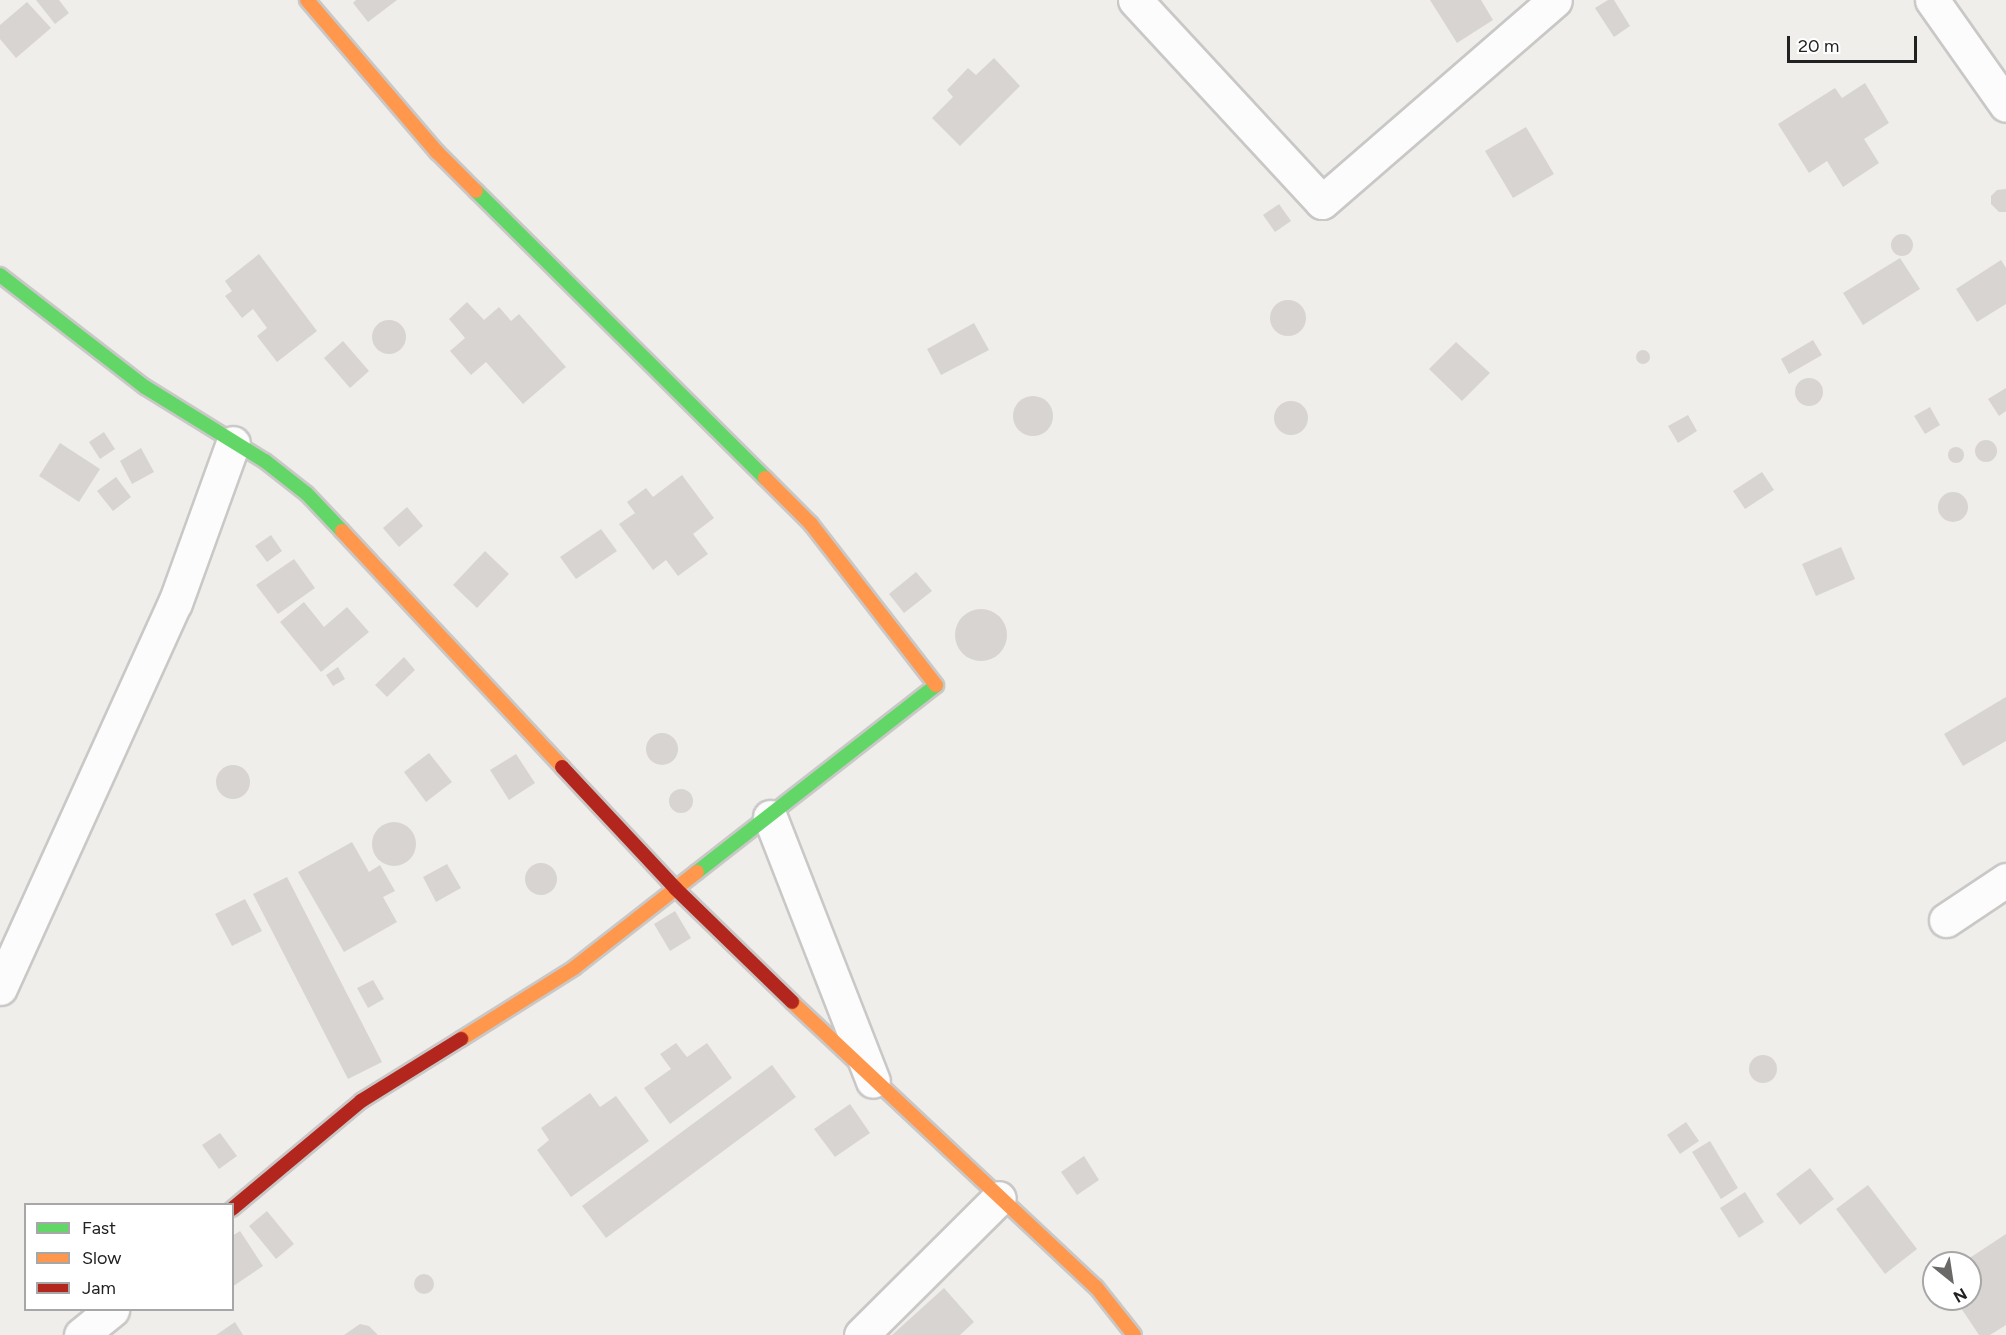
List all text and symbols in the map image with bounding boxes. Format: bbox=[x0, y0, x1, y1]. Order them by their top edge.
scale bar bbox=[1790, 24, 1920, 62]
text: 20 m bbox=[1798, 35, 1839, 57]
legend bbox=[24, 1203, 234, 1311]
text: Fast bbox=[82, 1217, 116, 1239]
text: Slow bbox=[82, 1247, 121, 1269]
north arrow bbox=[1922, 1251, 1982, 1311]
text: Jam bbox=[82, 1277, 116, 1299]
text: N bbox=[1950, 1284, 1970, 1307]

